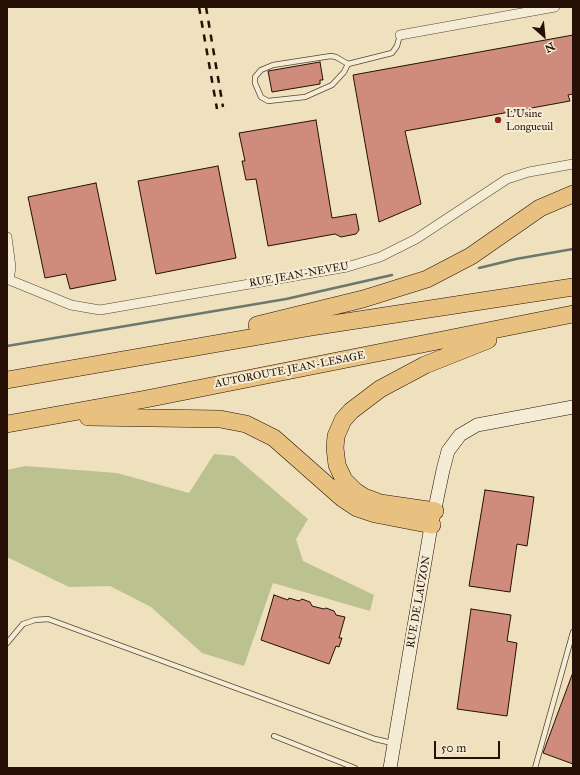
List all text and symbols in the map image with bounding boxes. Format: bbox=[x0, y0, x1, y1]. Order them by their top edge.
north arrow bbox=[524, 16, 564, 56]
text: N bbox=[543, 39, 557, 55]
place label: L'Usine Longueuil bbox=[506, 107, 553, 133]
marker: L'Usine Longueuil bbox=[493, 115, 503, 125]
street label: RUE JEAN-NEVEU bbox=[248, 260, 350, 290]
street label: AUTOROUTE JEAN-LESAGE bbox=[214, 349, 366, 391]
street label: RUE DE LAUZON bbox=[404, 555, 434, 649]
scale bar bbox=[436, 733, 502, 759]
text: 50 m bbox=[441, 741, 466, 755]

